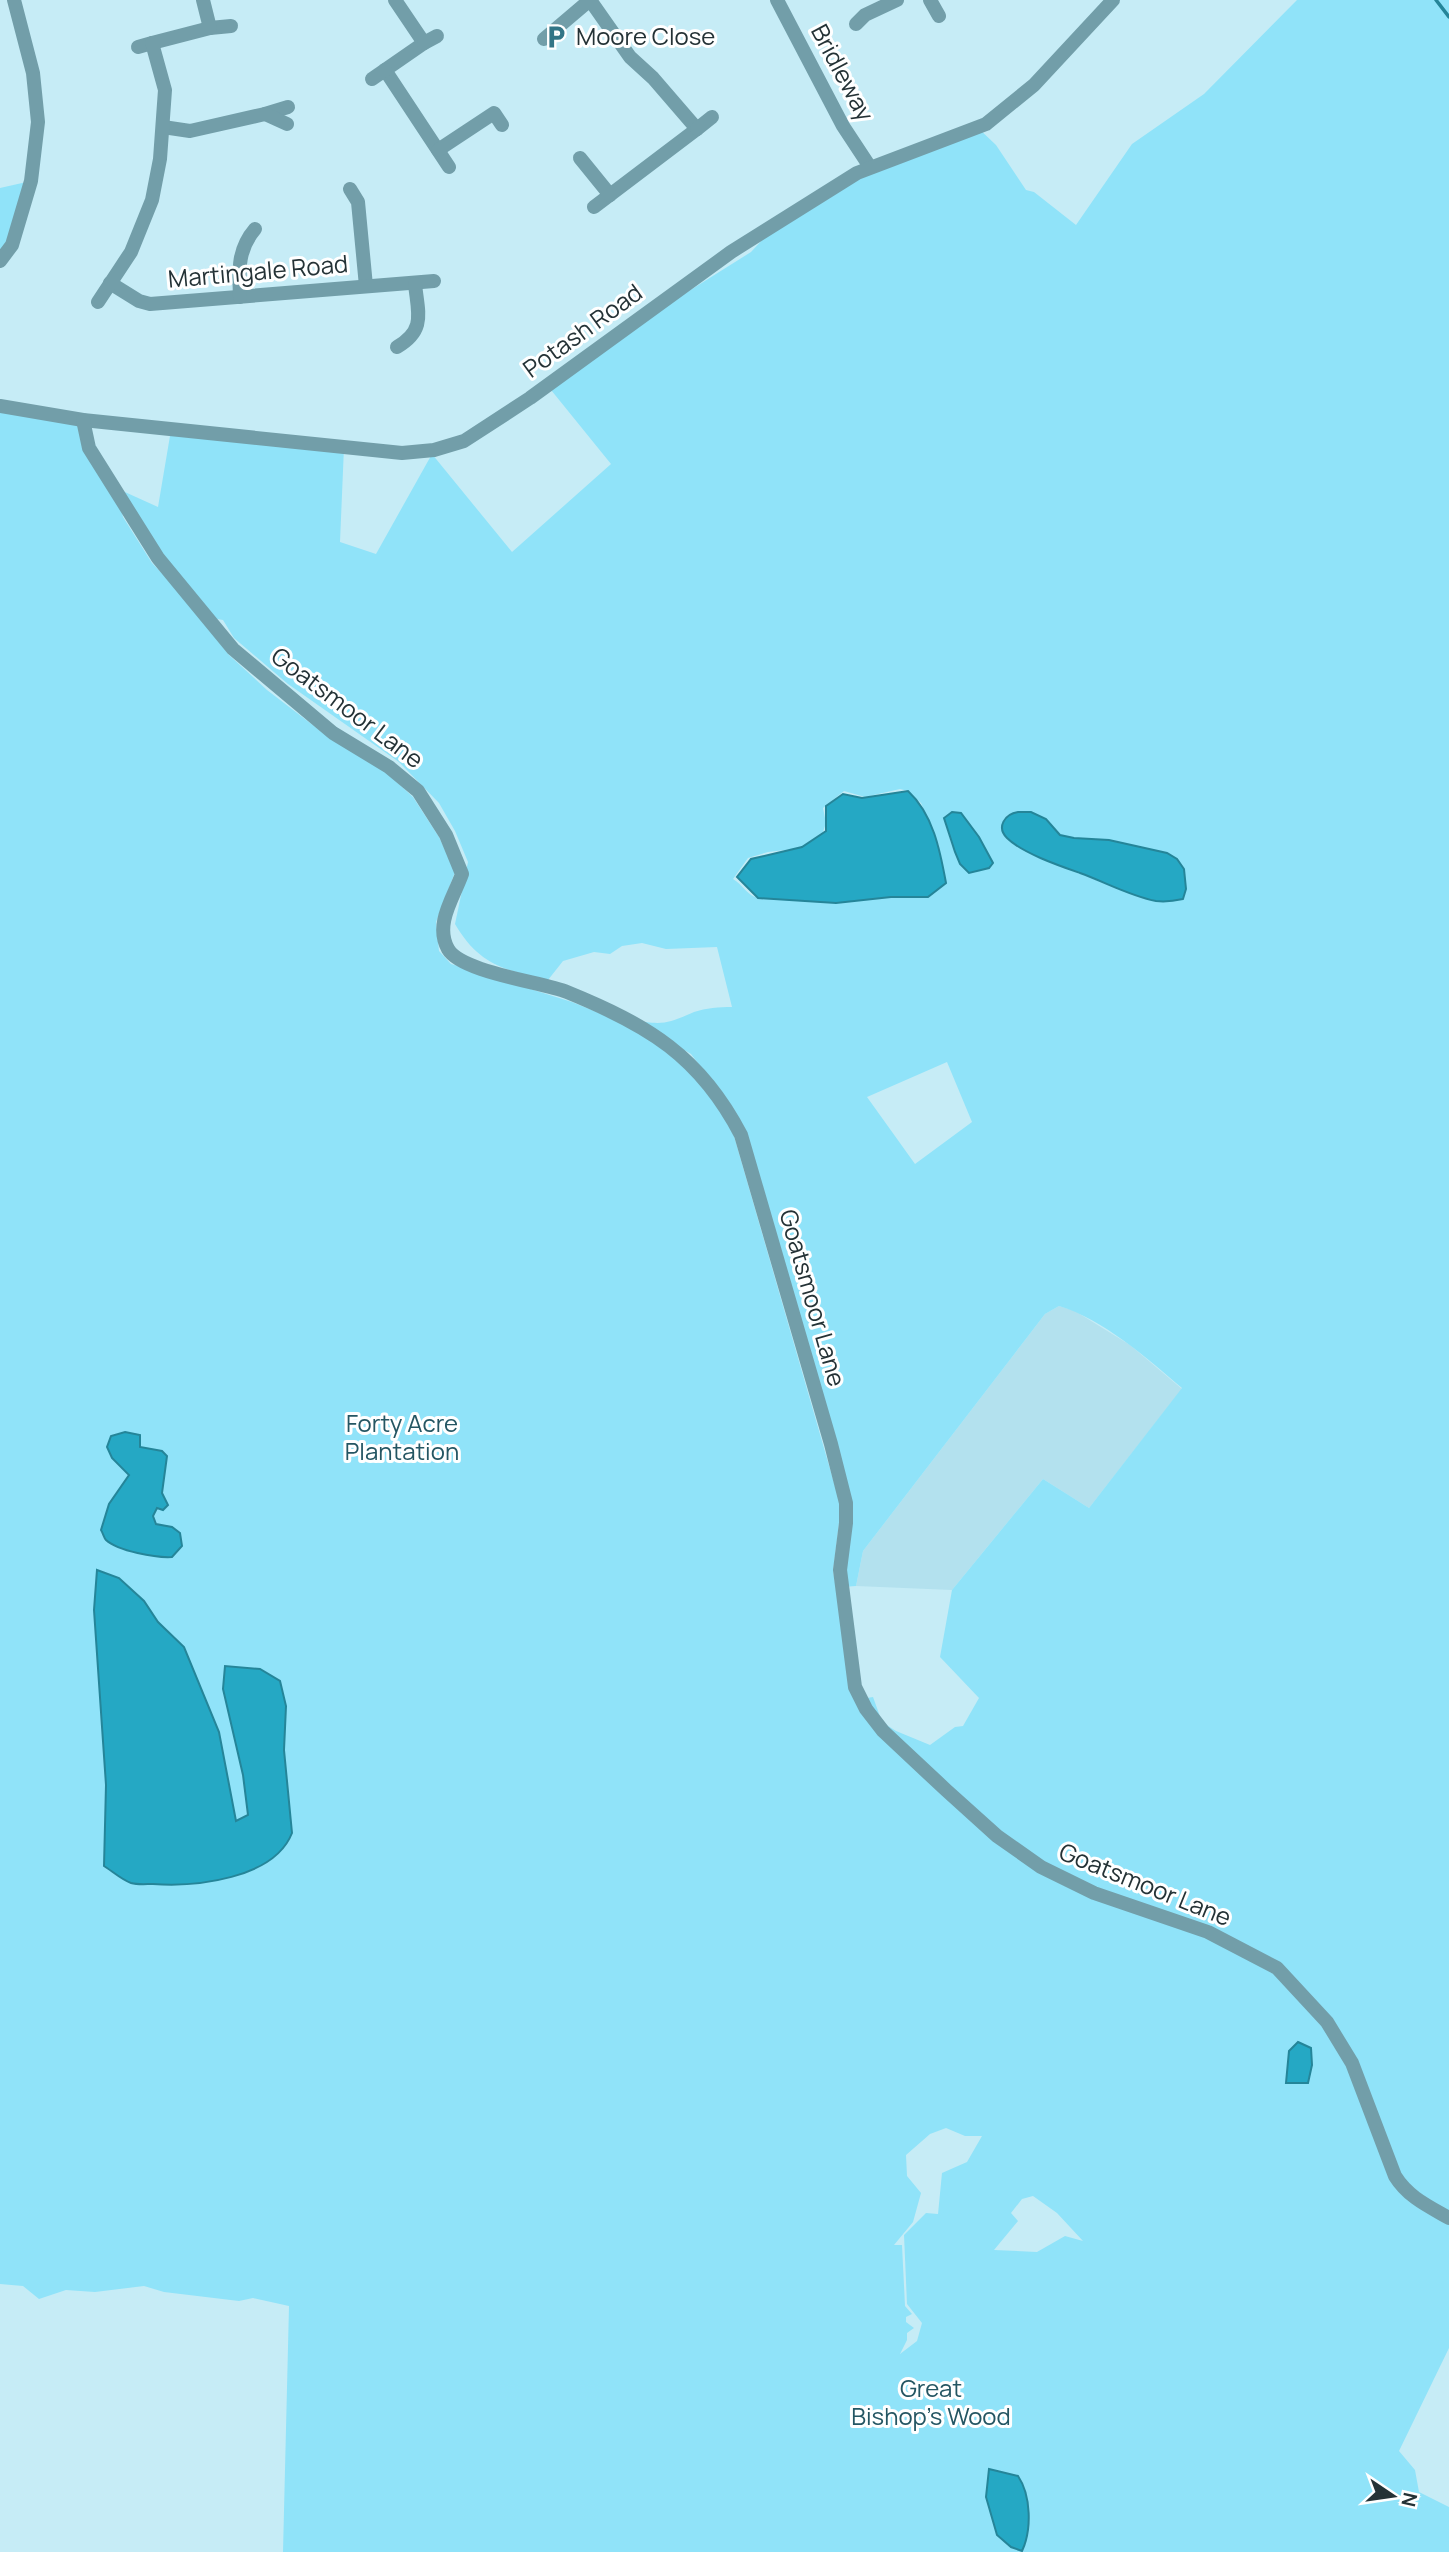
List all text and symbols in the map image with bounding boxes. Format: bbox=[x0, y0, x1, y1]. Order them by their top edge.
street label: Bridleway bbox=[804, 18, 883, 127]
place label: Moore Close bbox=[576, 19, 715, 52]
parking icon: Moore Close bbox=[542, 23, 570, 51]
street label: Martingale Road bbox=[167, 246, 349, 295]
street label: Potash Road bbox=[516, 275, 648, 384]
street label: Goatsmoor Lane bbox=[265, 639, 431, 775]
street label: Goatsmoor Lane bbox=[772, 1205, 854, 1390]
park label: Forty Acre Plantation bbox=[345, 1406, 459, 1467]
street label: Goatsmoor Lane bbox=[1055, 1834, 1236, 1933]
park label: Great Bishop's Wood bbox=[851, 2371, 1011, 2432]
north arrow bbox=[1358, 2461, 1428, 2531]
text: N bbox=[1395, 2490, 1424, 2509]

